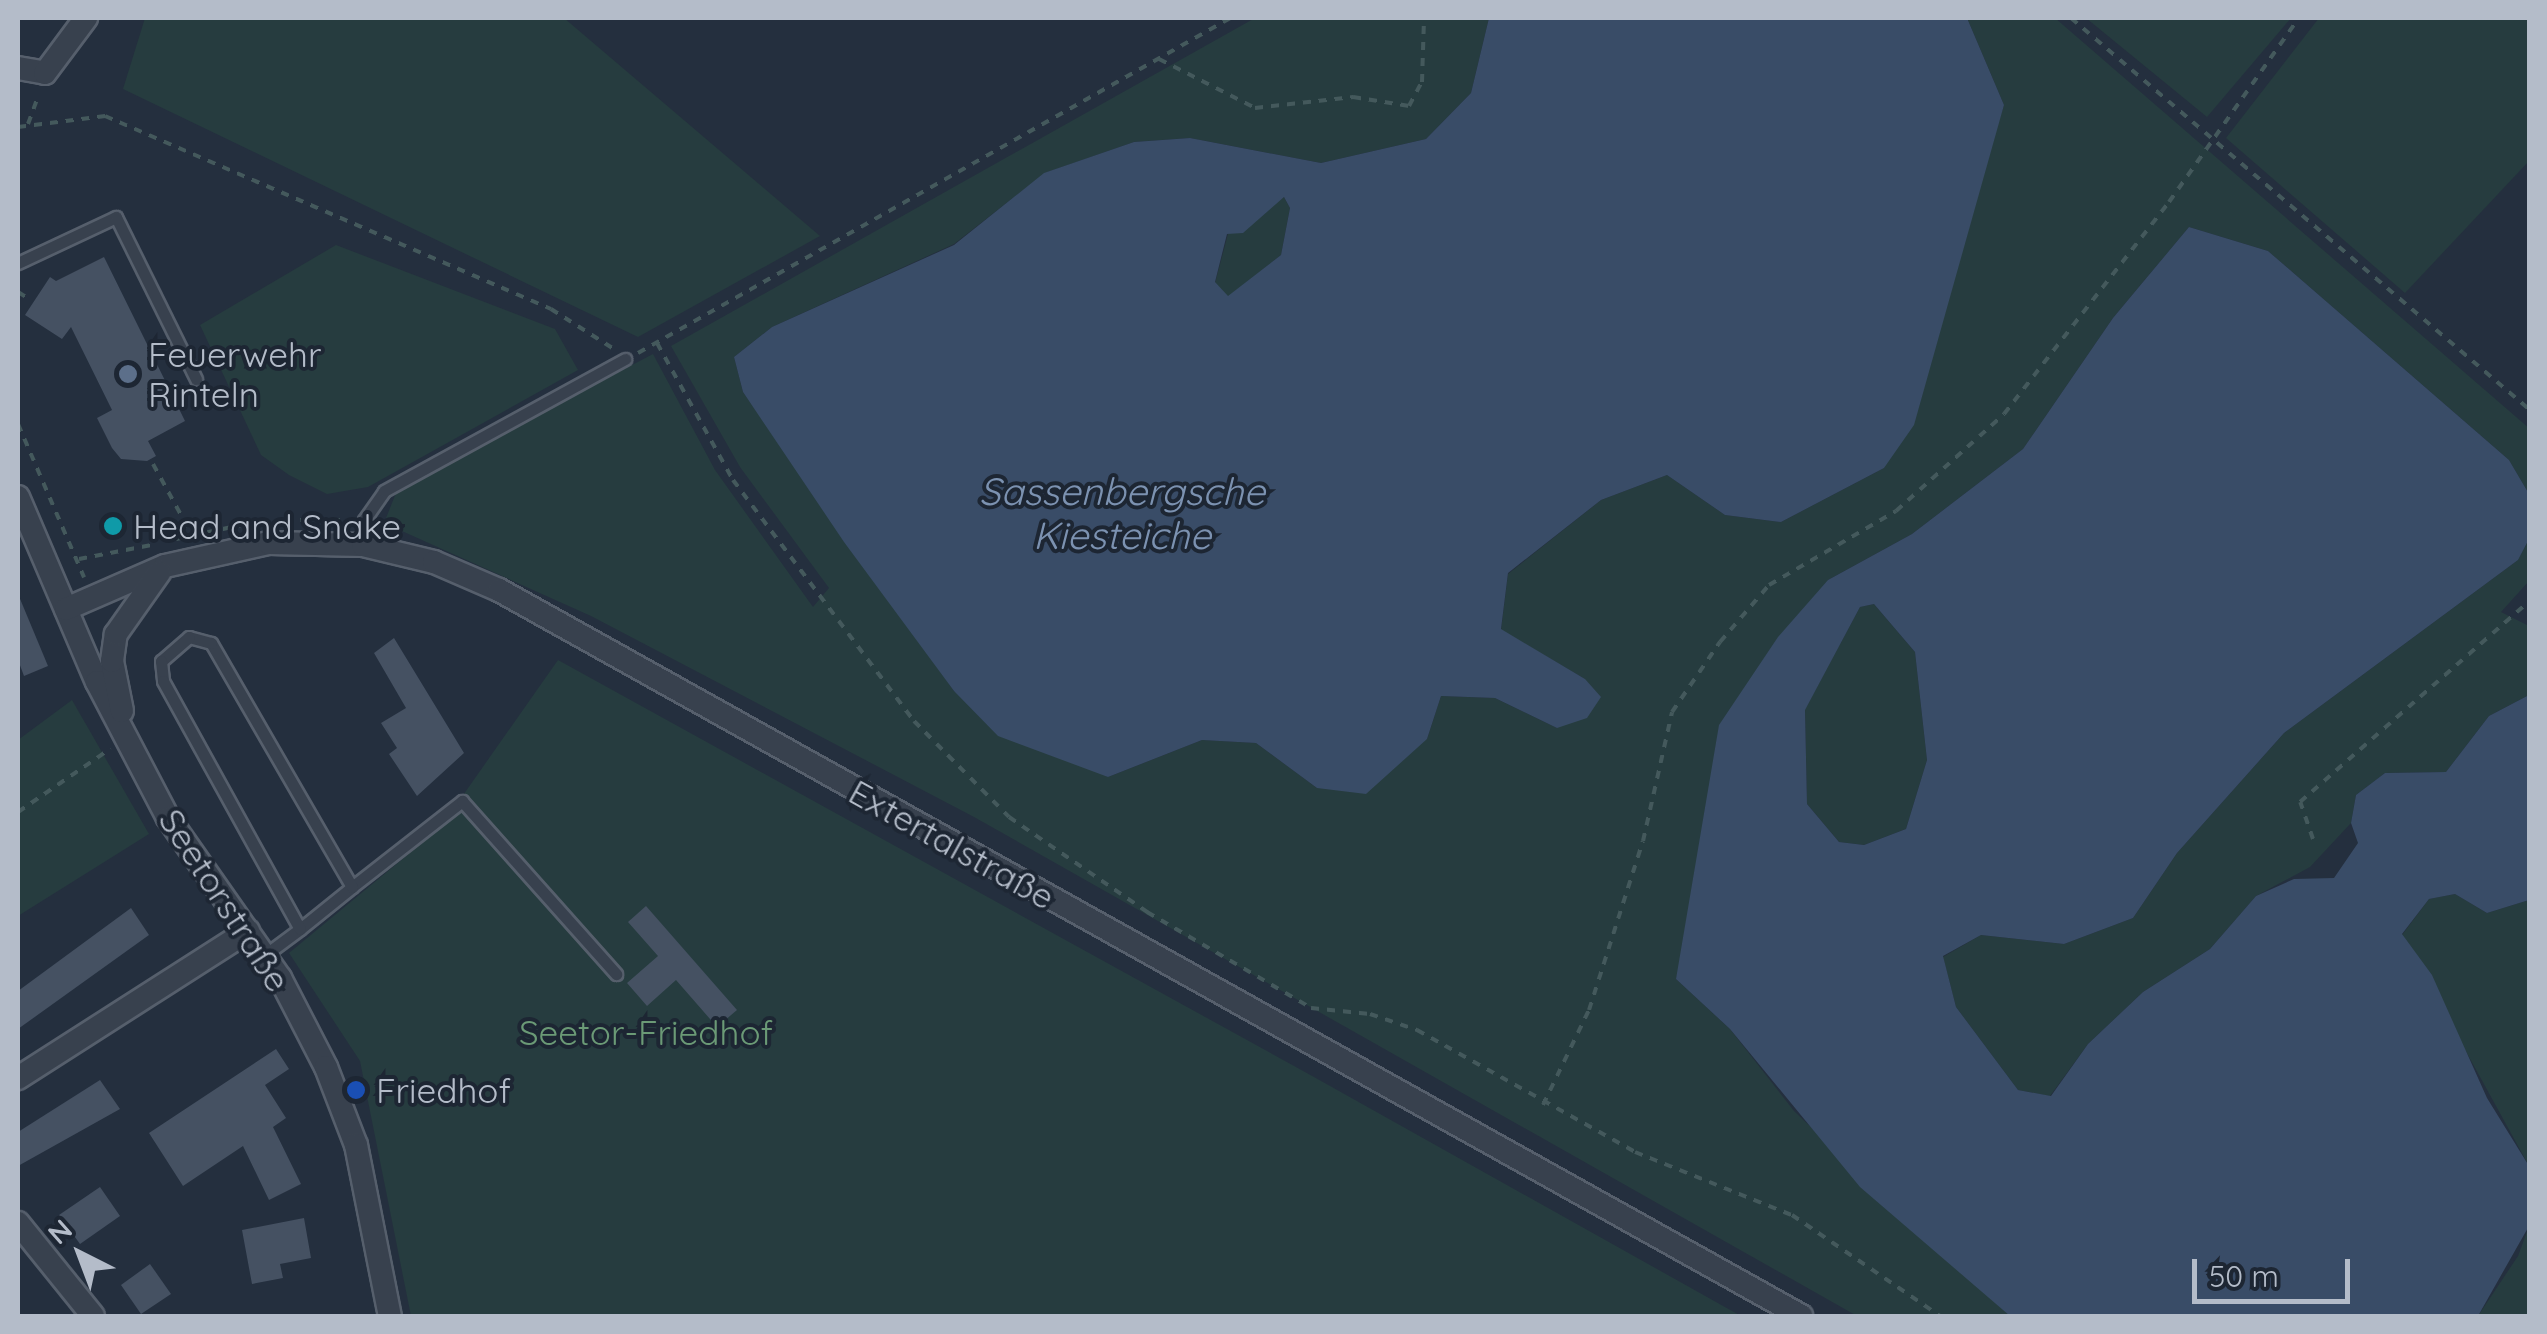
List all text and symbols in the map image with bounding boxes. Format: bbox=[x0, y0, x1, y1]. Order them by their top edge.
place label: Feuerwehr Rinteln bbox=[148, 333, 321, 415]
marker: Feuerwehr Rinteln bbox=[117, 363, 139, 385]
water label: Sassenbergsche Kiesteiche bbox=[979, 469, 1265, 558]
place label: Head and Snake bbox=[133, 505, 401, 547]
marker: Head and Snake bbox=[102, 515, 124, 537]
street label: Extertalstraße bbox=[842, 770, 1062, 918]
street label: Seetorstraße bbox=[150, 801, 300, 999]
park label: Seetor-Friedhof bbox=[519, 1011, 773, 1053]
place label: Friedhof bbox=[376, 1069, 511, 1111]
marker: Friedhof bbox=[345, 1079, 367, 1101]
north arrow bbox=[30, 1204, 130, 1304]
text: N bbox=[40, 1211, 79, 1251]
scale bar bbox=[2197, 1239, 2354, 1301]
text: 50 m bbox=[2209, 1257, 2279, 1295]

